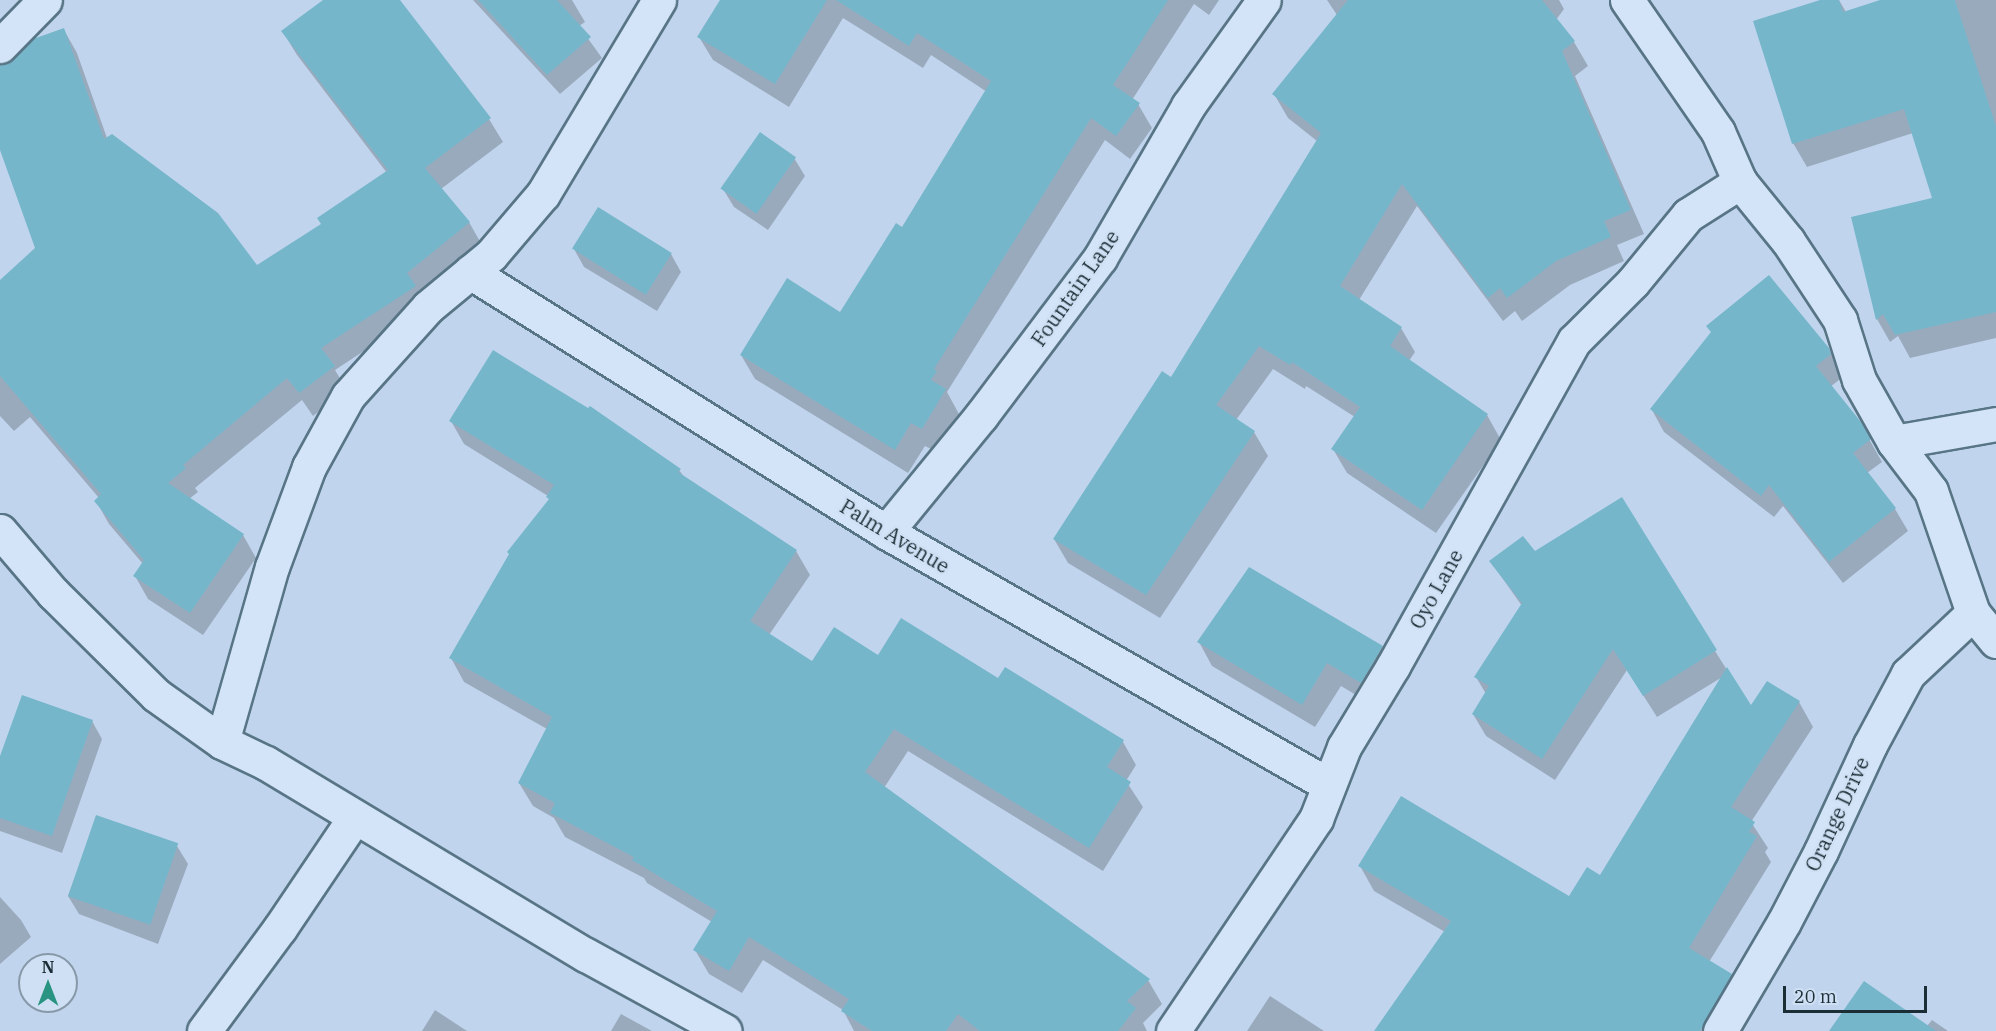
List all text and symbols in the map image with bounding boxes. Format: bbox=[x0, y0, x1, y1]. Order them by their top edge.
street label: Fountain Lane bbox=[1026, 225, 1124, 351]
street label: Palm Avenue bbox=[836, 494, 954, 578]
street label: Oyo Lane bbox=[1404, 545, 1468, 633]
street label: Orange Drive bbox=[1800, 753, 1874, 875]
north arrow bbox=[18, 953, 78, 1013]
text: N bbox=[42, 957, 54, 977]
scale bar bbox=[1786, 974, 1930, 1012]
text: 20 m bbox=[1794, 985, 1837, 1008]

